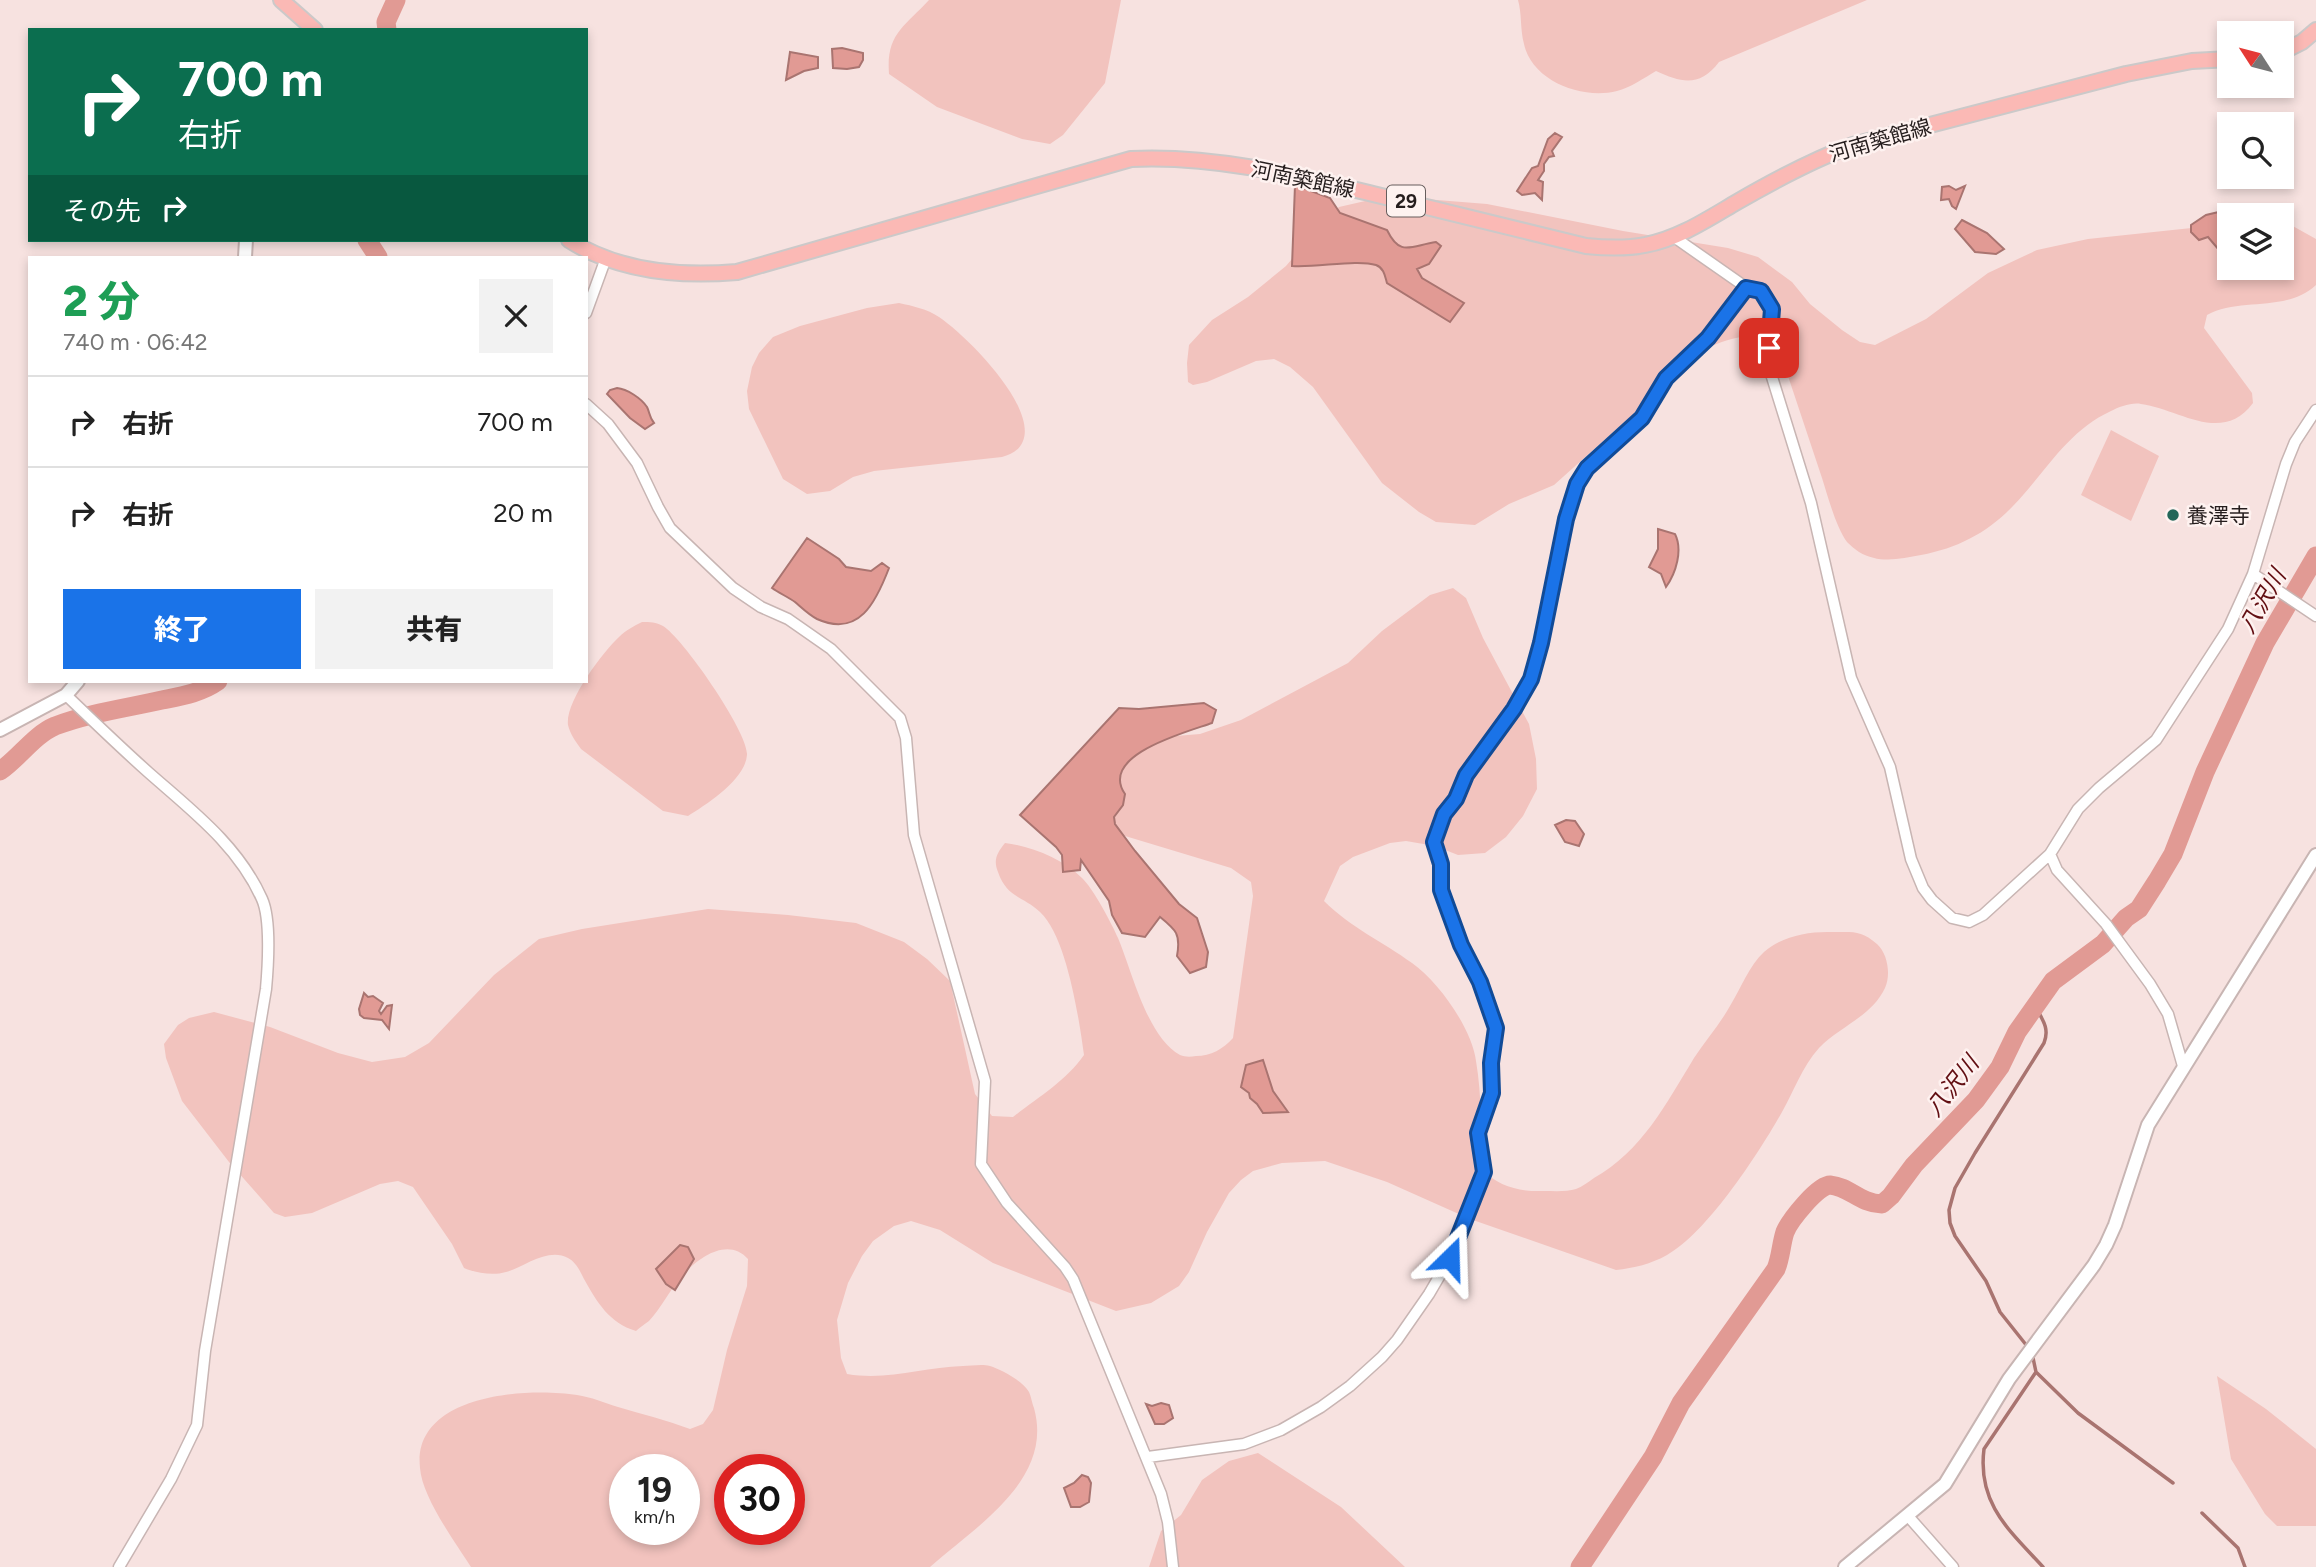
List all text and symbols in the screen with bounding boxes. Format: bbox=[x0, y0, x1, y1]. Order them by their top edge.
north arrow bbox=[2217, 21, 2294, 98]
map controls bbox=[2217, 21, 2294, 280]
text: 700 m bbox=[178, 49, 323, 108]
icon: right bbox=[63, 56, 154, 147]
button: search bbox=[2217, 112, 2294, 189]
street label: 河南築館線 bbox=[1826, 114, 1934, 166]
text: 右折 bbox=[178, 116, 242, 154]
street label: 河南築館線 bbox=[1249, 156, 1357, 202]
road number: 29 bbox=[1387, 186, 1425, 216]
icon: right bbox=[155, 189, 193, 227]
text: その先 bbox=[63, 195, 141, 227]
button: layers bbox=[2217, 203, 2294, 280]
text: 2 分 bbox=[63, 276, 140, 327]
button: close bbox=[479, 279, 553, 353]
pin bbox=[1739, 318, 1799, 378]
text: 740 m · 06:42 bbox=[63, 328, 208, 356]
icon: arrive bbox=[1750, 329, 1788, 367]
icon: right bbox=[63, 403, 101, 441]
text: 700 m bbox=[477, 406, 553, 438]
text: 右折 bbox=[122, 408, 174, 440]
icon: right bbox=[63, 494, 101, 532]
text: 20 m bbox=[493, 497, 553, 529]
text: 右折 bbox=[122, 499, 174, 531]
place label: 養澤寺 bbox=[2187, 503, 2250, 528]
marker: 養澤寺 bbox=[2165, 507, 2181, 523]
water label: 八沢川 bbox=[2233, 562, 2293, 638]
button: 終了 bbox=[63, 589, 301, 669]
button: 共有 bbox=[315, 589, 553, 669]
water label: 八沢川 bbox=[1920, 1048, 1986, 1122]
position arrow bbox=[1413, 1221, 1487, 1295]
speed limit sign: 30 bbox=[714, 1454, 805, 1545]
text: 19 bbox=[637, 1469, 672, 1511]
text: km/h bbox=[634, 1506, 675, 1528]

